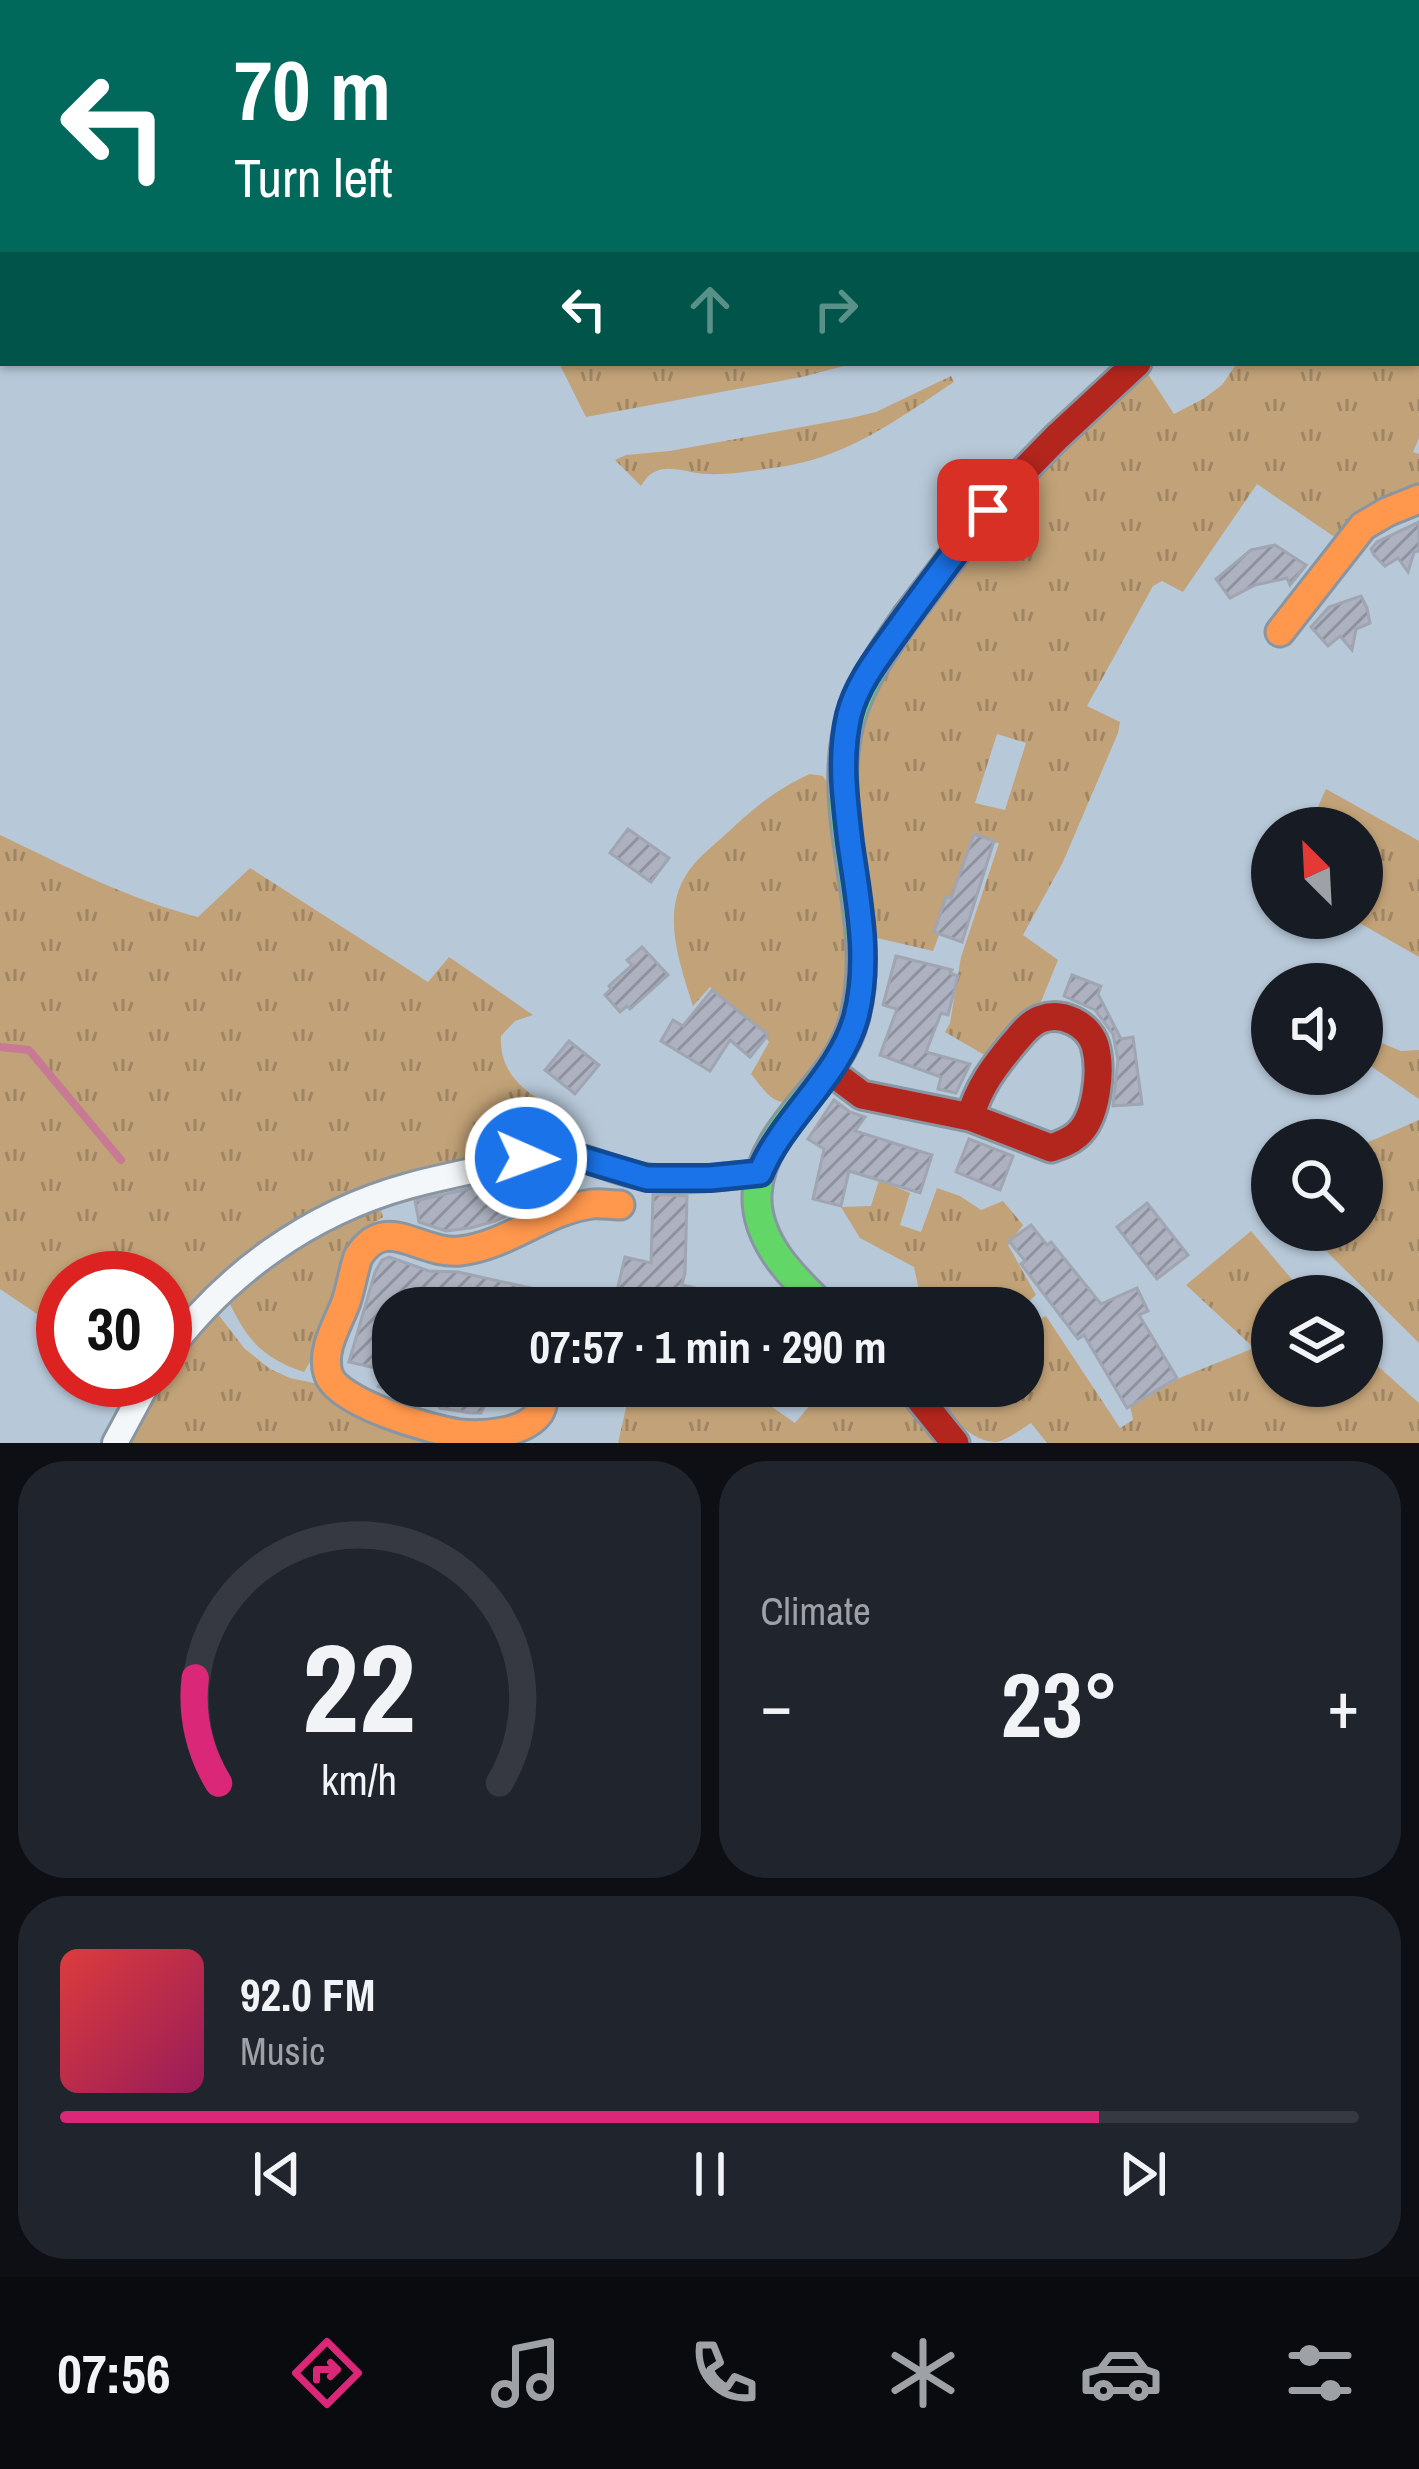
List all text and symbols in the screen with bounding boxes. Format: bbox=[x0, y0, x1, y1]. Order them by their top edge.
text: 70 m bbox=[234, 33, 391, 146]
icon: left bbox=[36, 48, 192, 204]
text: Turn left bbox=[234, 141, 393, 214]
icon: left bbox=[551, 276, 617, 342]
icon: ahead bbox=[677, 276, 743, 342]
icon: right bbox=[803, 276, 869, 342]
pin bbox=[937, 459, 1039, 561]
icon: arrive bbox=[955, 477, 1021, 543]
north arrow bbox=[1251, 807, 1383, 939]
map controls bbox=[1251, 807, 1383, 1407]
button: sound bbox=[1251, 963, 1383, 1095]
position arrow bbox=[463, 1095, 589, 1221]
button: search bbox=[1251, 1119, 1383, 1251]
speed limit sign: 30 bbox=[36, 1251, 192, 1407]
button: layers bbox=[1251, 1275, 1383, 1407]
text: 07:57 · 1 min · 290 m bbox=[530, 1316, 886, 1377]
text: Climate bbox=[761, 1585, 871, 1637]
text: 22 bbox=[302, 1603, 416, 1771]
text: 23° bbox=[1001, 1644, 1119, 1765]
text: − bbox=[761, 1660, 792, 1749]
text: + bbox=[1327, 1660, 1359, 1749]
text: km/h bbox=[321, 1750, 397, 1807]
text: 92.0 FM bbox=[240, 1964, 375, 2025]
text: Music bbox=[240, 2025, 325, 2077]
icon: previous bbox=[244, 2141, 310, 2207]
icon: pause bbox=[677, 2141, 743, 2207]
icon: next bbox=[1110, 2141, 1176, 2207]
icon: directions bbox=[285, 2331, 369, 2415]
icon: music bbox=[484, 2331, 568, 2415]
icon: phone bbox=[682, 2331, 766, 2415]
icon: climate bbox=[881, 2331, 965, 2415]
icon: car bbox=[1079, 2331, 1163, 2415]
icon: filters bbox=[1278, 2331, 1362, 2415]
text: 07:56 bbox=[57, 2337, 171, 2410]

